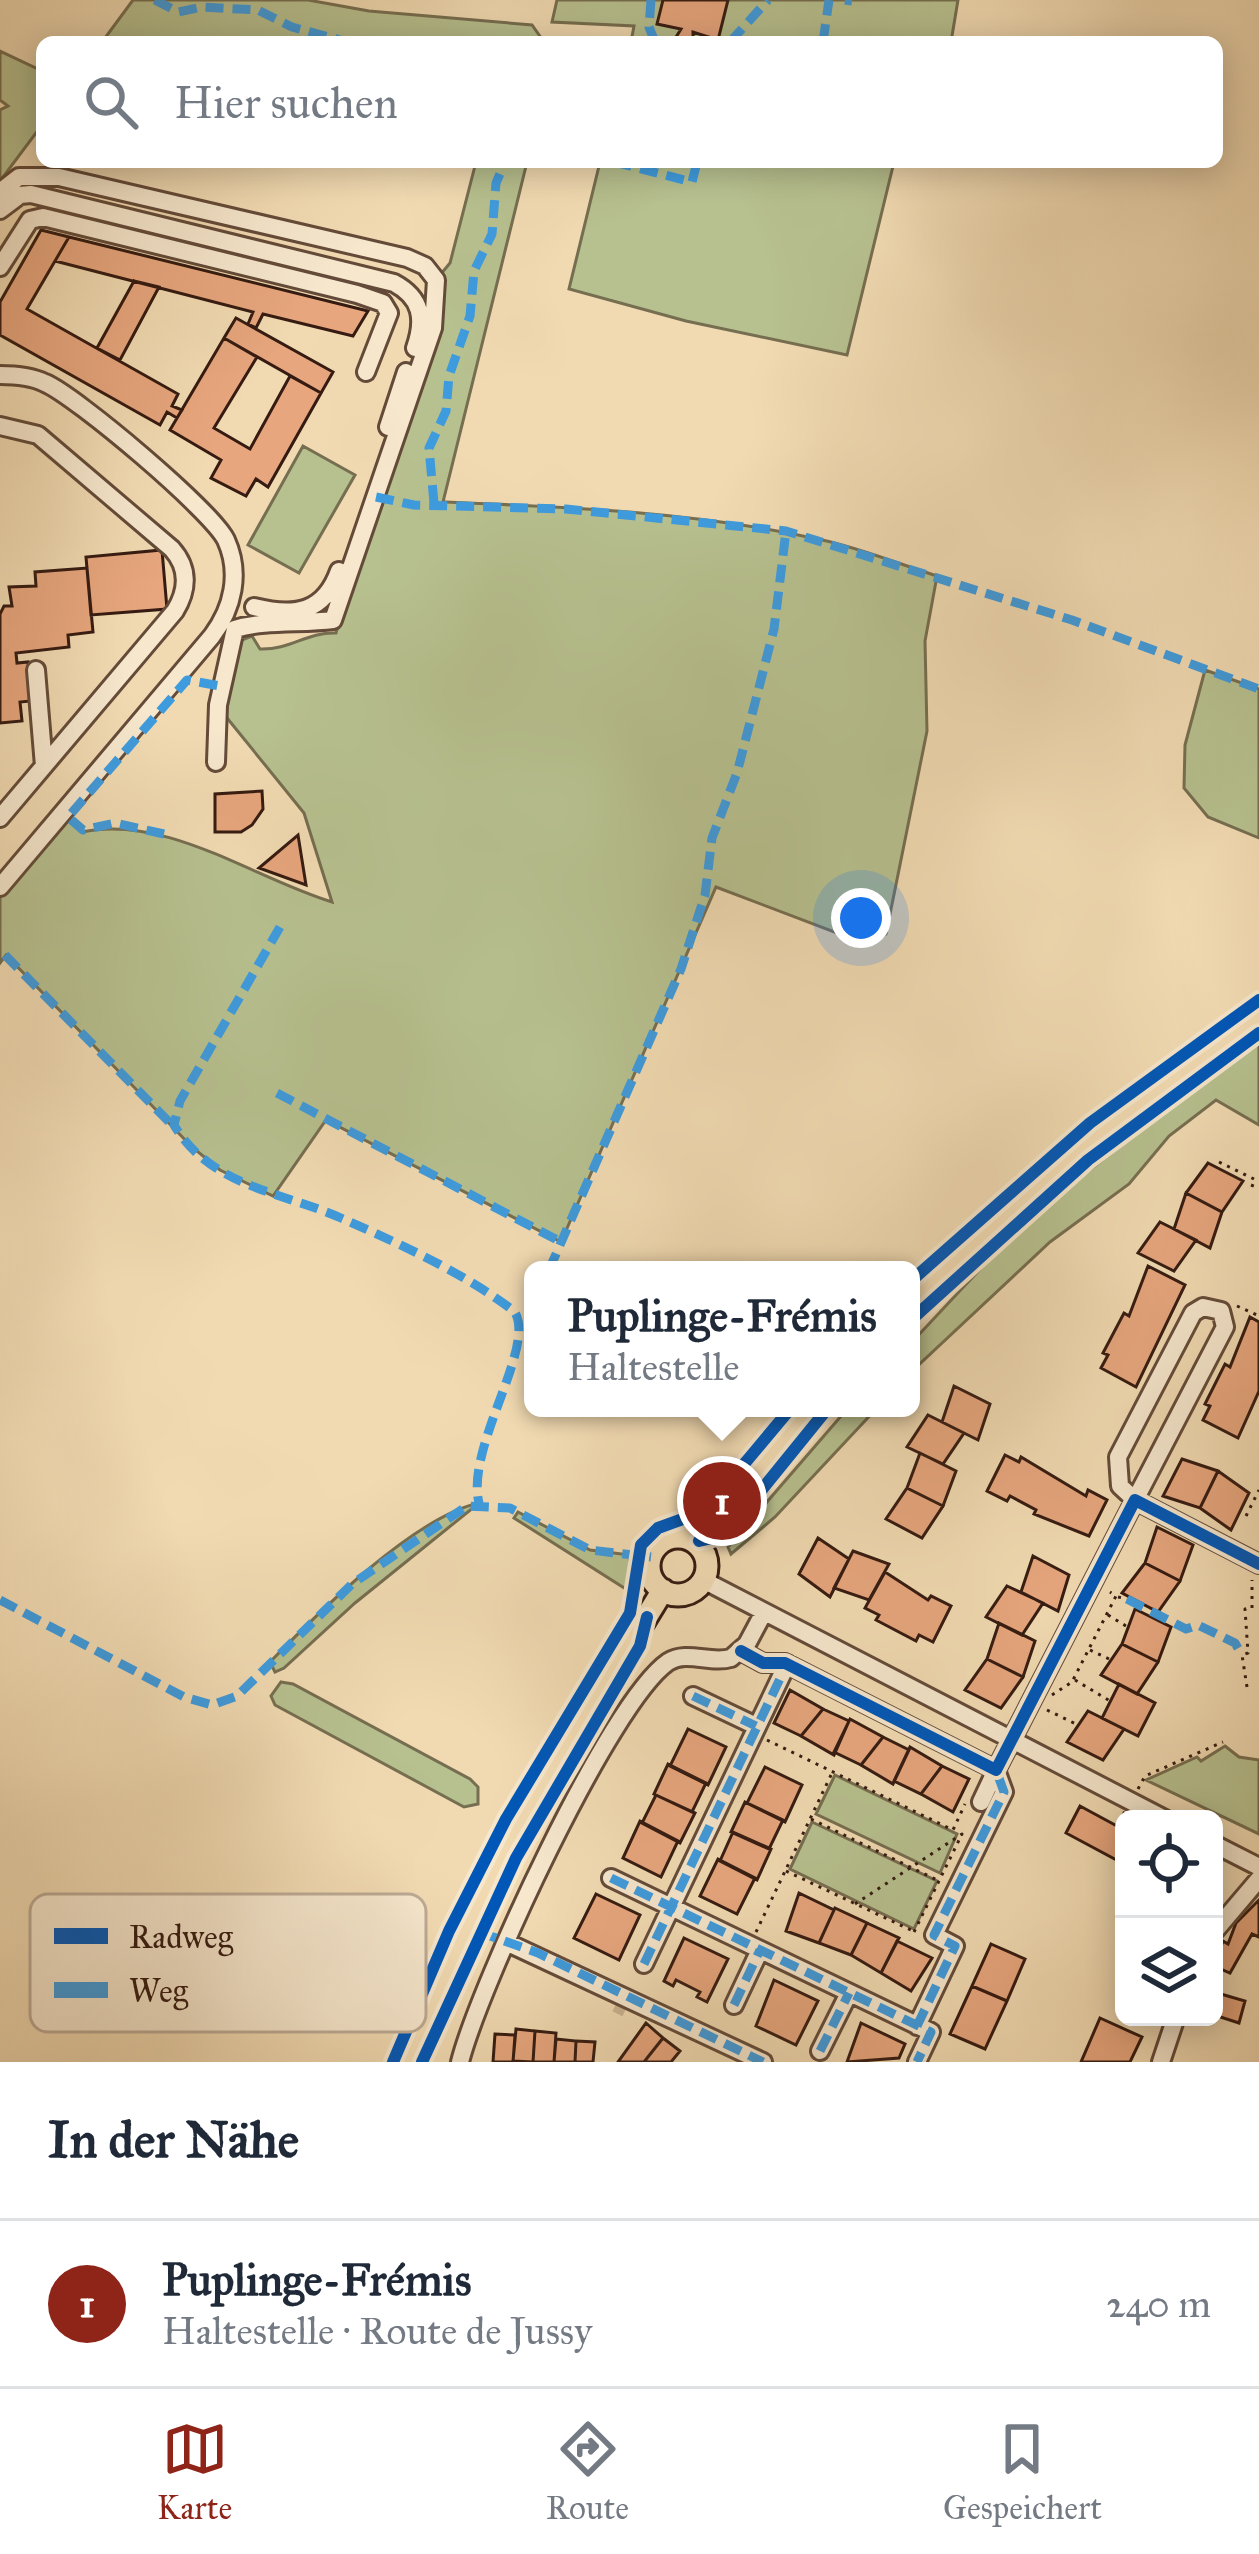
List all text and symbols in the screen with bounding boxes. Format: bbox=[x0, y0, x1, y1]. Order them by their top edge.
search box bbox=[36, 36, 1223, 168]
icon: search bbox=[78, 69, 144, 135]
text: Hier suchen bbox=[174, 75, 398, 130]
your location bbox=[831, 888, 891, 948]
popup bbox=[524, 1261, 920, 1417]
text: Puplinge-Frémis bbox=[567, 1288, 877, 1343]
text: Haltestelle bbox=[567, 1343, 739, 1391]
pin: 1 bbox=[683, 1456, 761, 1546]
map controls bbox=[1115, 1810, 1223, 2026]
button: locate bbox=[1115, 1810, 1223, 1918]
legend bbox=[30, 1894, 426, 2032]
text: Radweg bbox=[129, 1917, 234, 1957]
button: layers bbox=[1115, 1918, 1223, 2026]
text: Weg bbox=[129, 1971, 189, 2011]
text: In der Nähe bbox=[48, 2109, 299, 2171]
text: Puplinge-Frémis bbox=[162, 2252, 471, 2307]
text: 1 bbox=[79, 2280, 95, 2328]
text: 240 m bbox=[1106, 2280, 1211, 2328]
text: Haltestelle · Route de Jussy bbox=[162, 2307, 592, 2355]
tab: Karte bbox=[157, 2416, 232, 2528]
tab: Route bbox=[546, 2416, 629, 2528]
tab: Gespeichert bbox=[943, 2416, 1102, 2528]

